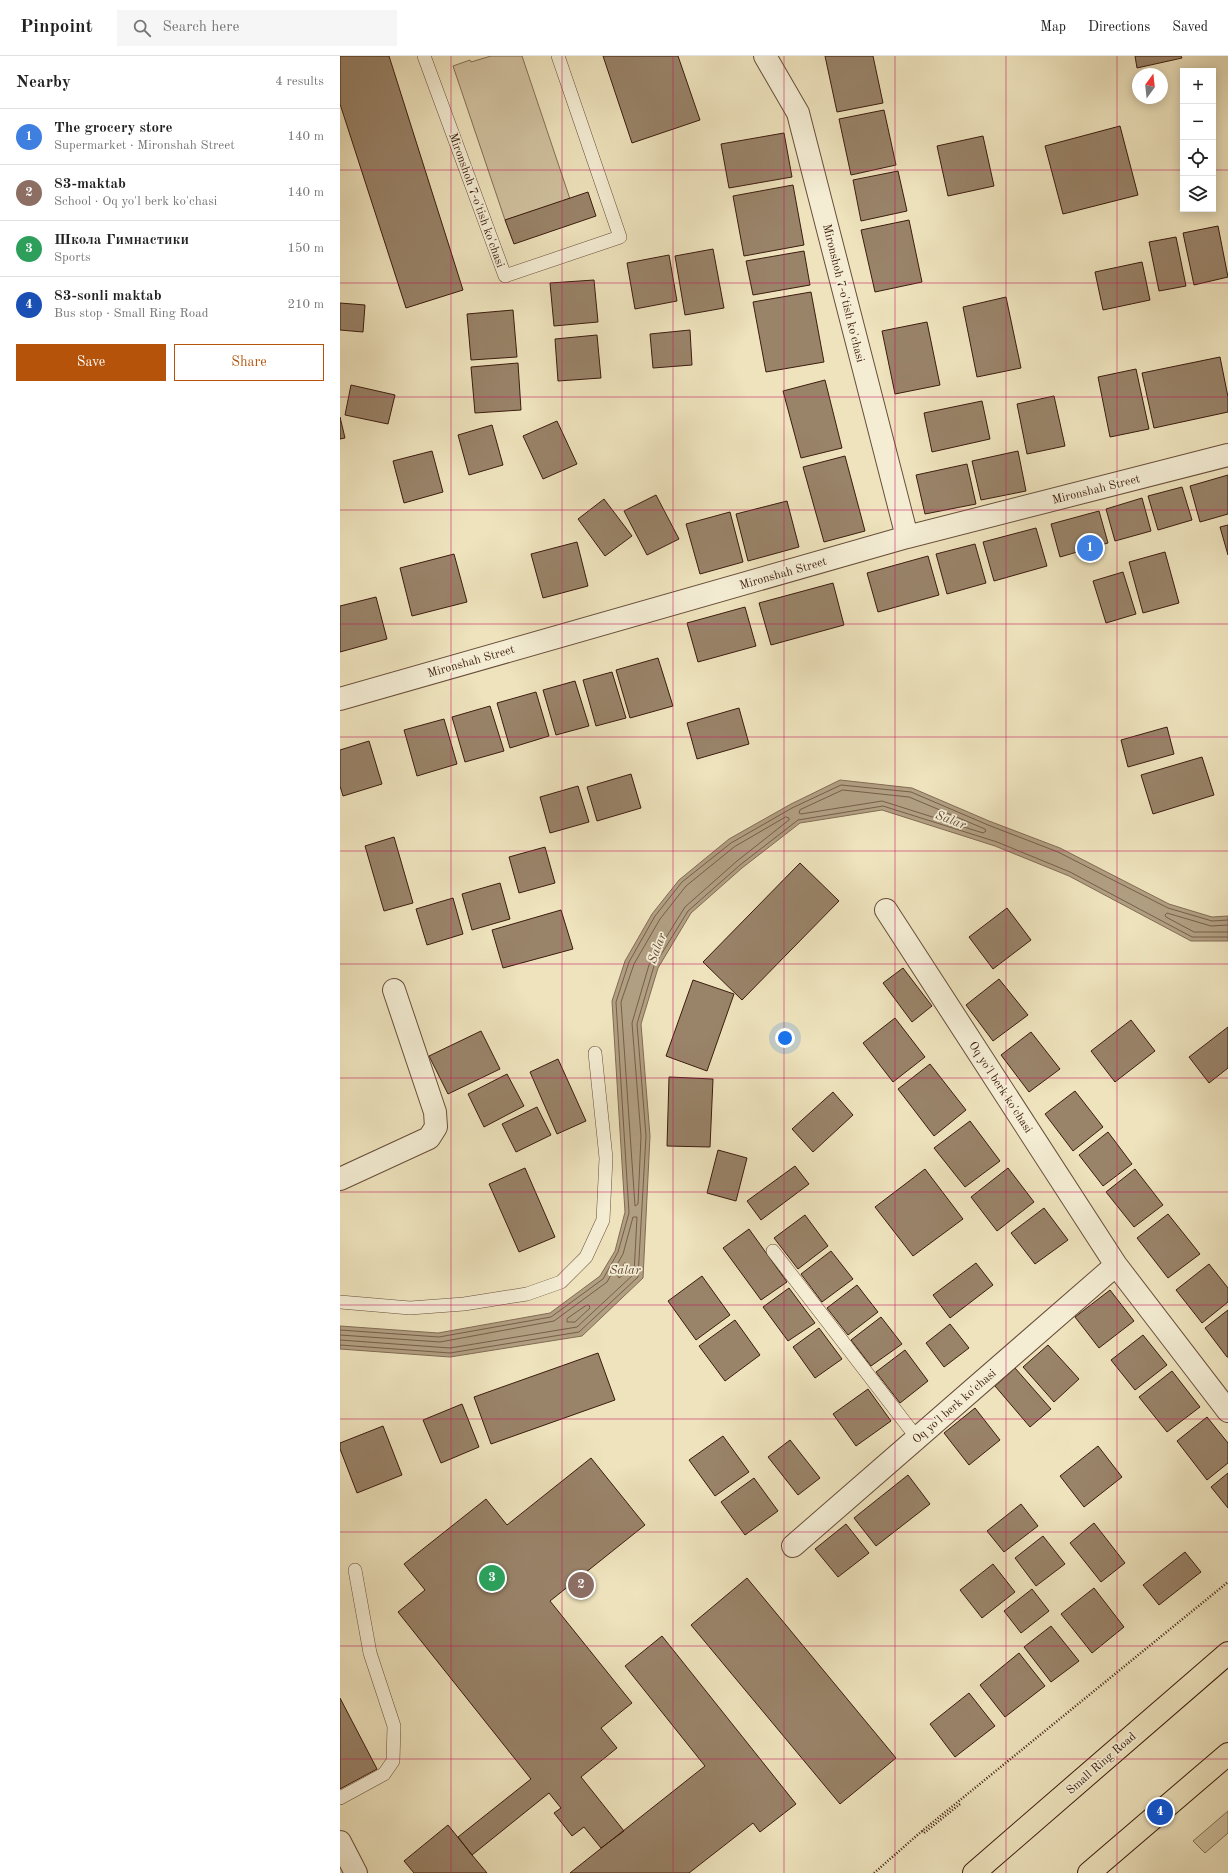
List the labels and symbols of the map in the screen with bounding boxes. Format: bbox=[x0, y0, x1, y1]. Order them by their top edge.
north arrow bbox=[1132, 68, 1168, 104]
street label: Mironshoh 7-o'tish ko'chasi bbox=[446, 131, 506, 269]
street label: Mironshoh 7-o'tish ko'chasi bbox=[820, 223, 866, 364]
street label: Mironshah Street bbox=[1051, 473, 1141, 507]
pin: 1 bbox=[1077, 533, 1103, 563]
street label: Mironshah Street bbox=[738, 556, 828, 592]
street label: Mironshah Street bbox=[426, 644, 516, 680]
water label: Salar bbox=[934, 809, 968, 832]
water label: Salar bbox=[646, 931, 669, 965]
your location bbox=[775, 1028, 795, 1048]
street label: Oq yo'l berk ko'chasi bbox=[966, 1040, 1034, 1135]
water label: Salar bbox=[609, 1264, 641, 1277]
street label: Oq yo'l berk ko'chasi bbox=[911, 1367, 999, 1446]
pin: 3 bbox=[479, 1563, 505, 1593]
pin: 2 bbox=[568, 1570, 594, 1600]
street label: Small Ring Road bbox=[1065, 1730, 1139, 1797]
pin: 4 bbox=[1147, 1797, 1173, 1827]

